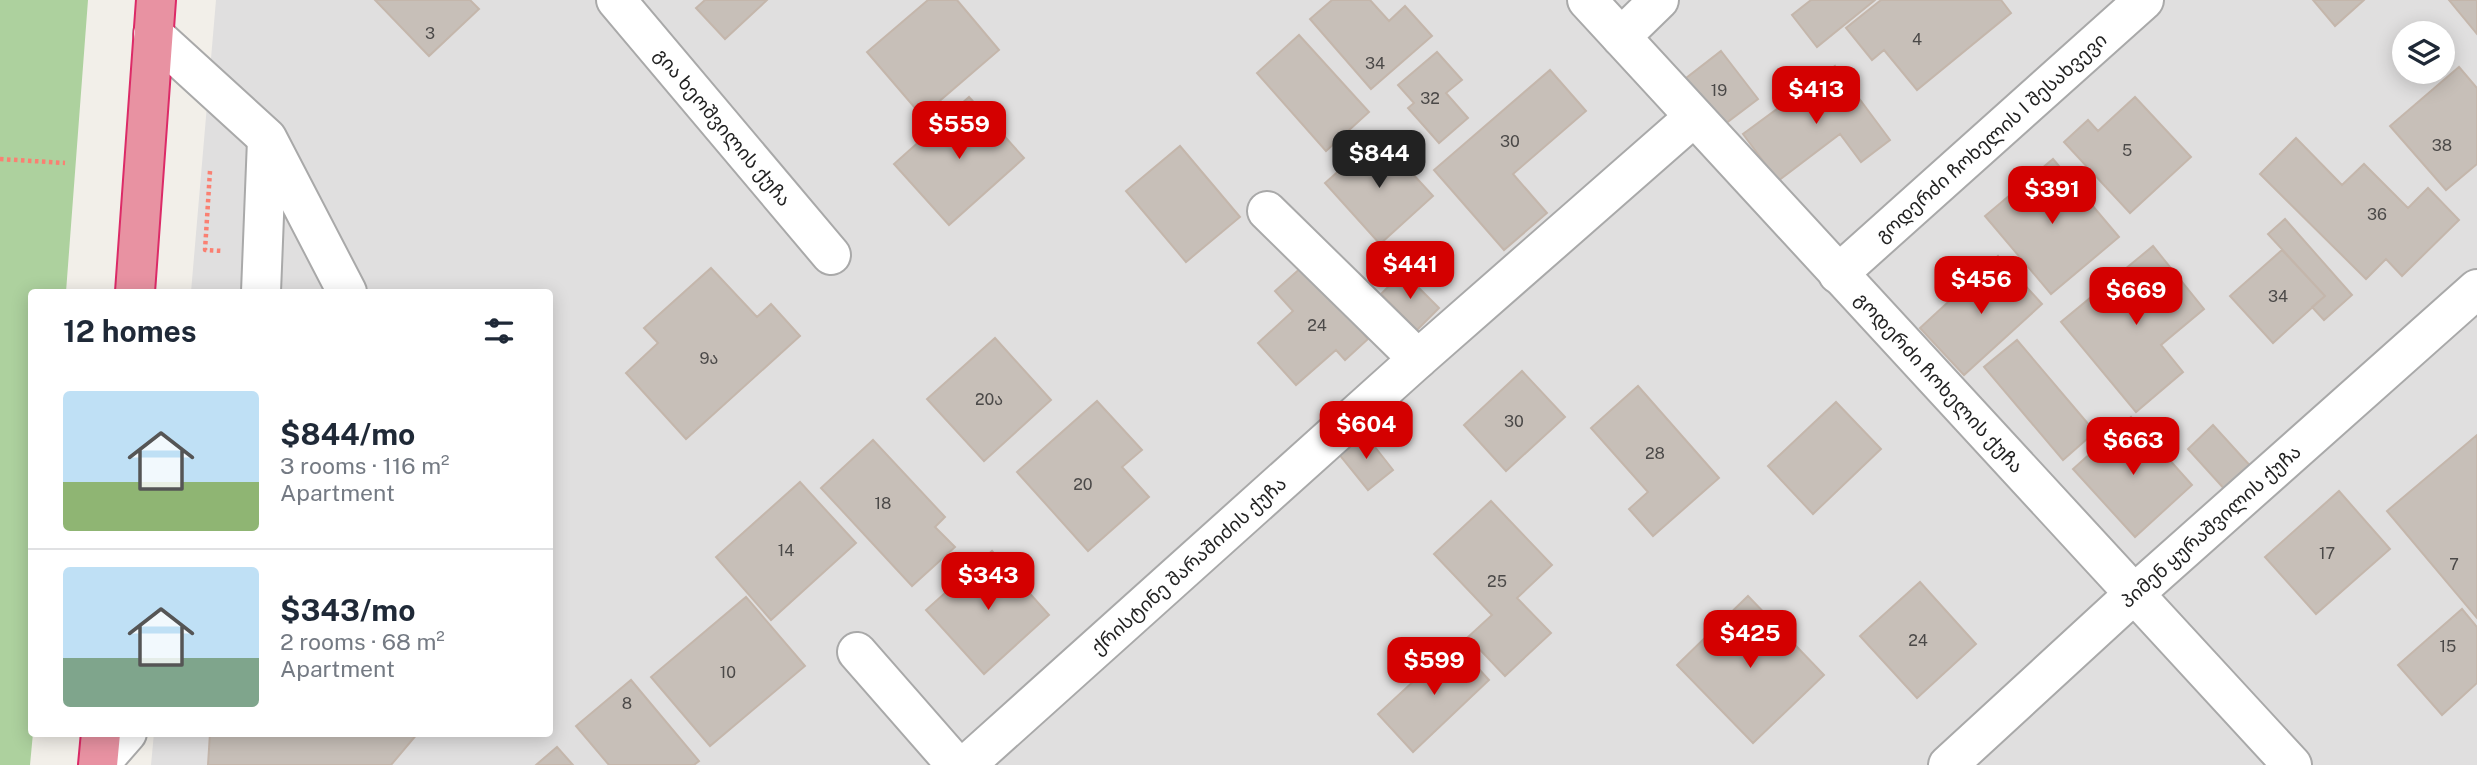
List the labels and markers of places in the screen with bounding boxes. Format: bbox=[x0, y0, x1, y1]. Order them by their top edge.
pin: $413 bbox=[1775, 66, 1857, 126]
pin: $559 bbox=[918, 102, 1000, 161]
pin: $844 bbox=[1338, 130, 1420, 190]
pin: $391 bbox=[2011, 166, 2093, 226]
pin: $441 bbox=[1369, 242, 1451, 301]
pin: $456 bbox=[1940, 256, 2022, 316]
pin: $669 bbox=[2095, 268, 2177, 327]
pin: $604 bbox=[1325, 402, 1407, 461]
pin: $663 bbox=[2092, 418, 2174, 477]
pin: $343 bbox=[947, 552, 1029, 612]
pin: $425 bbox=[1709, 610, 1791, 670]
pin: $599 bbox=[1393, 638, 1475, 697]

